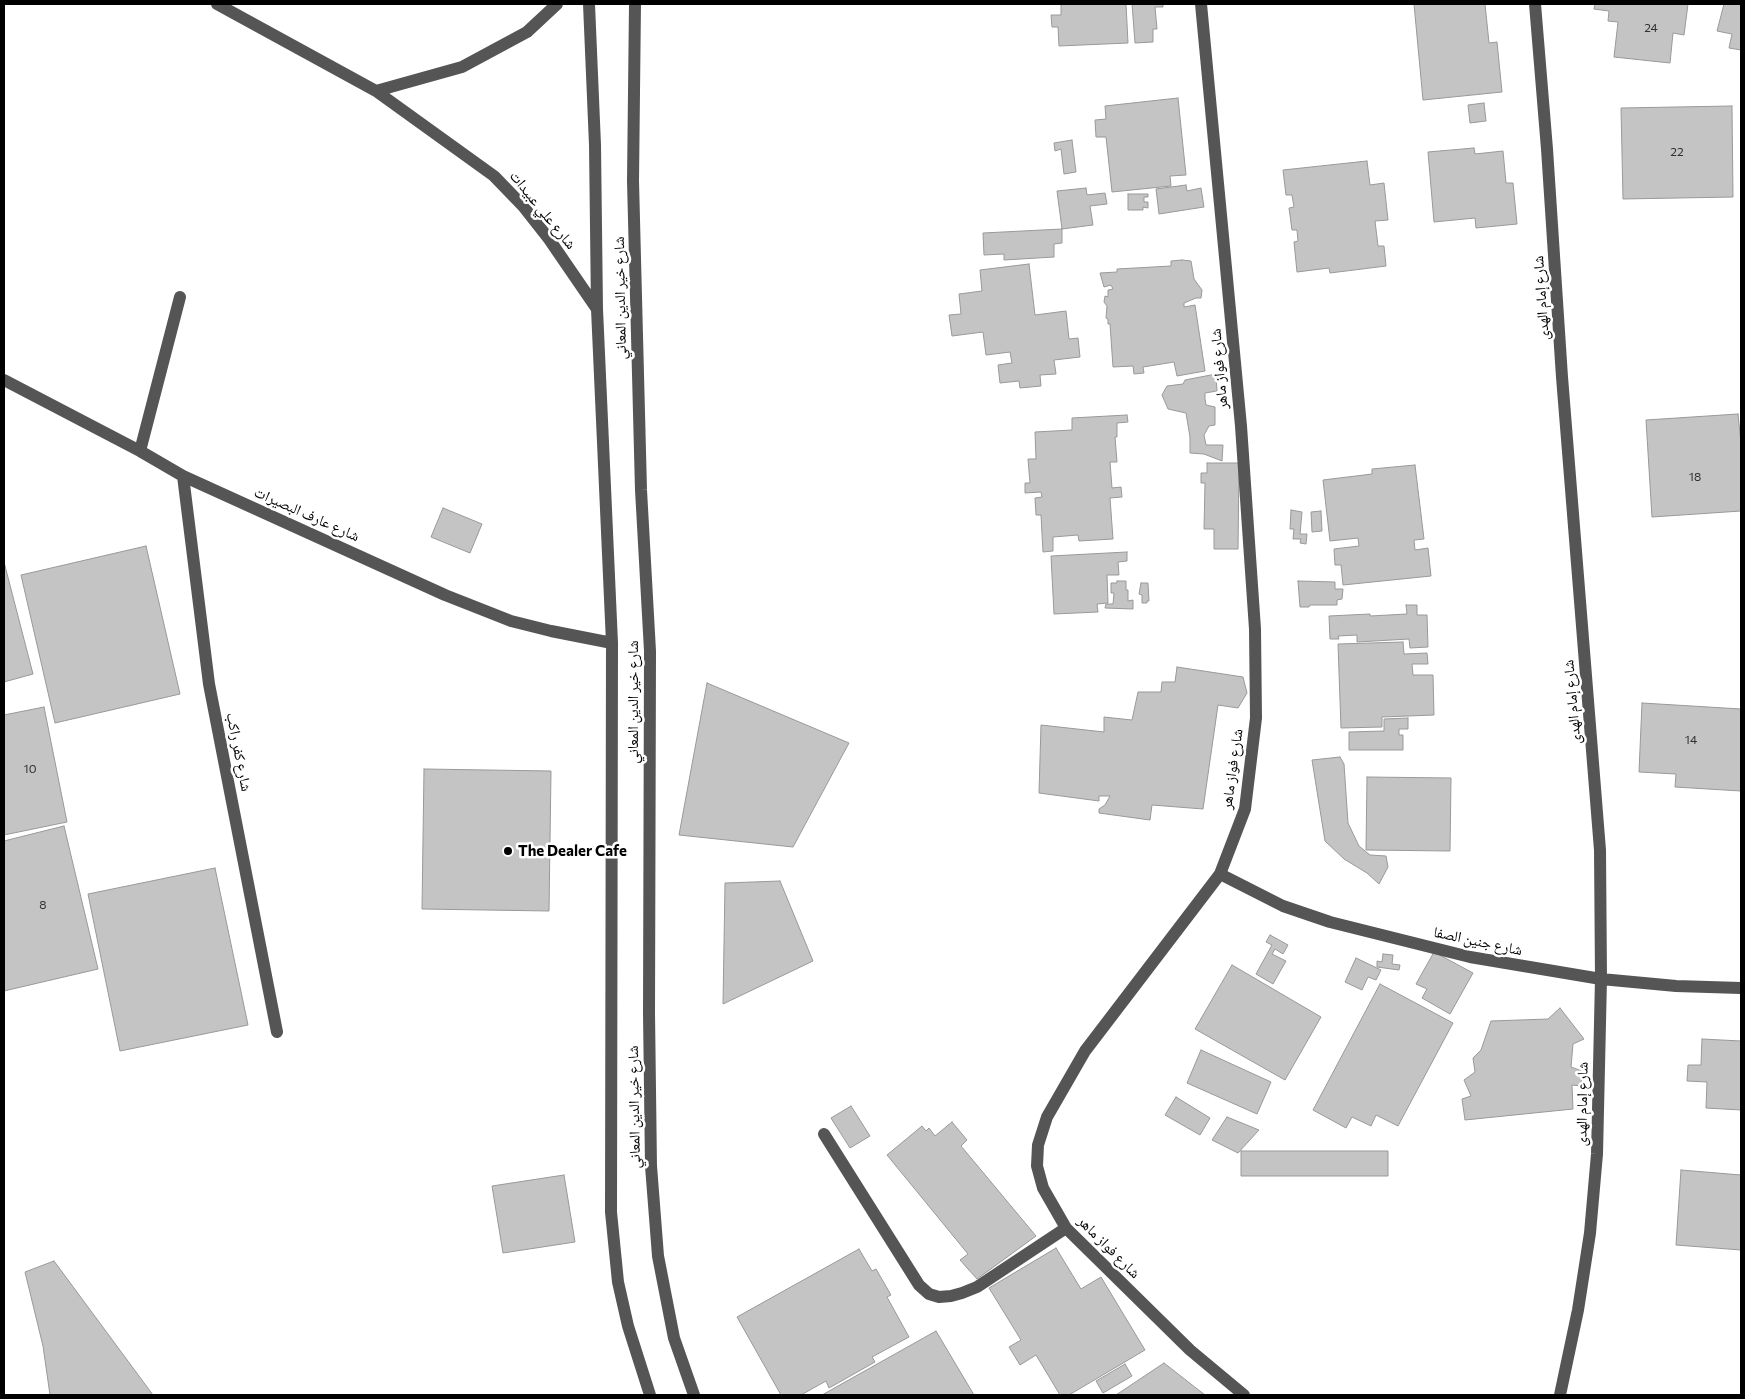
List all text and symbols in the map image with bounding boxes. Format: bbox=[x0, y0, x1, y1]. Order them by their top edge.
house number: 24 bbox=[1644, 21, 1658, 35]
house number: 22 bbox=[1670, 145, 1684, 159]
street label: شارع علي عبيدات bbox=[506, 167, 580, 253]
street label: شارع خير الدين المعاني bbox=[610, 236, 630, 360]
street label: شارع إمام الهدى bbox=[1529, 255, 1553, 341]
street label: شارع فواز ماهر bbox=[1206, 328, 1232, 410]
house number: 18 bbox=[1689, 470, 1701, 484]
street label: شارع عارف البصيرات bbox=[251, 483, 363, 545]
street label: شارع خير الدين المعاني bbox=[624, 640, 642, 764]
street label: شارع إمام الهدى bbox=[1559, 659, 1585, 745]
street label: شارع كفر راكب bbox=[223, 711, 255, 793]
street label: شارع فواز ماهر bbox=[1217, 728, 1247, 810]
house number: 14 bbox=[1685, 733, 1697, 747]
house number: 10 bbox=[24, 762, 36, 776]
place label: The Dealer Cafe bbox=[518, 842, 627, 860]
marker: The Dealer Cafe bbox=[502, 845, 514, 857]
house number: 8 bbox=[39, 898, 47, 912]
street label: شارع جنين الصفا bbox=[1432, 923, 1524, 959]
street label: شارع خير الدين المعاني bbox=[624, 1045, 644, 1169]
street label: شارع إمام الهدى bbox=[1572, 1062, 1592, 1146]
street label: شارع فواز ماهر bbox=[1074, 1212, 1144, 1282]

